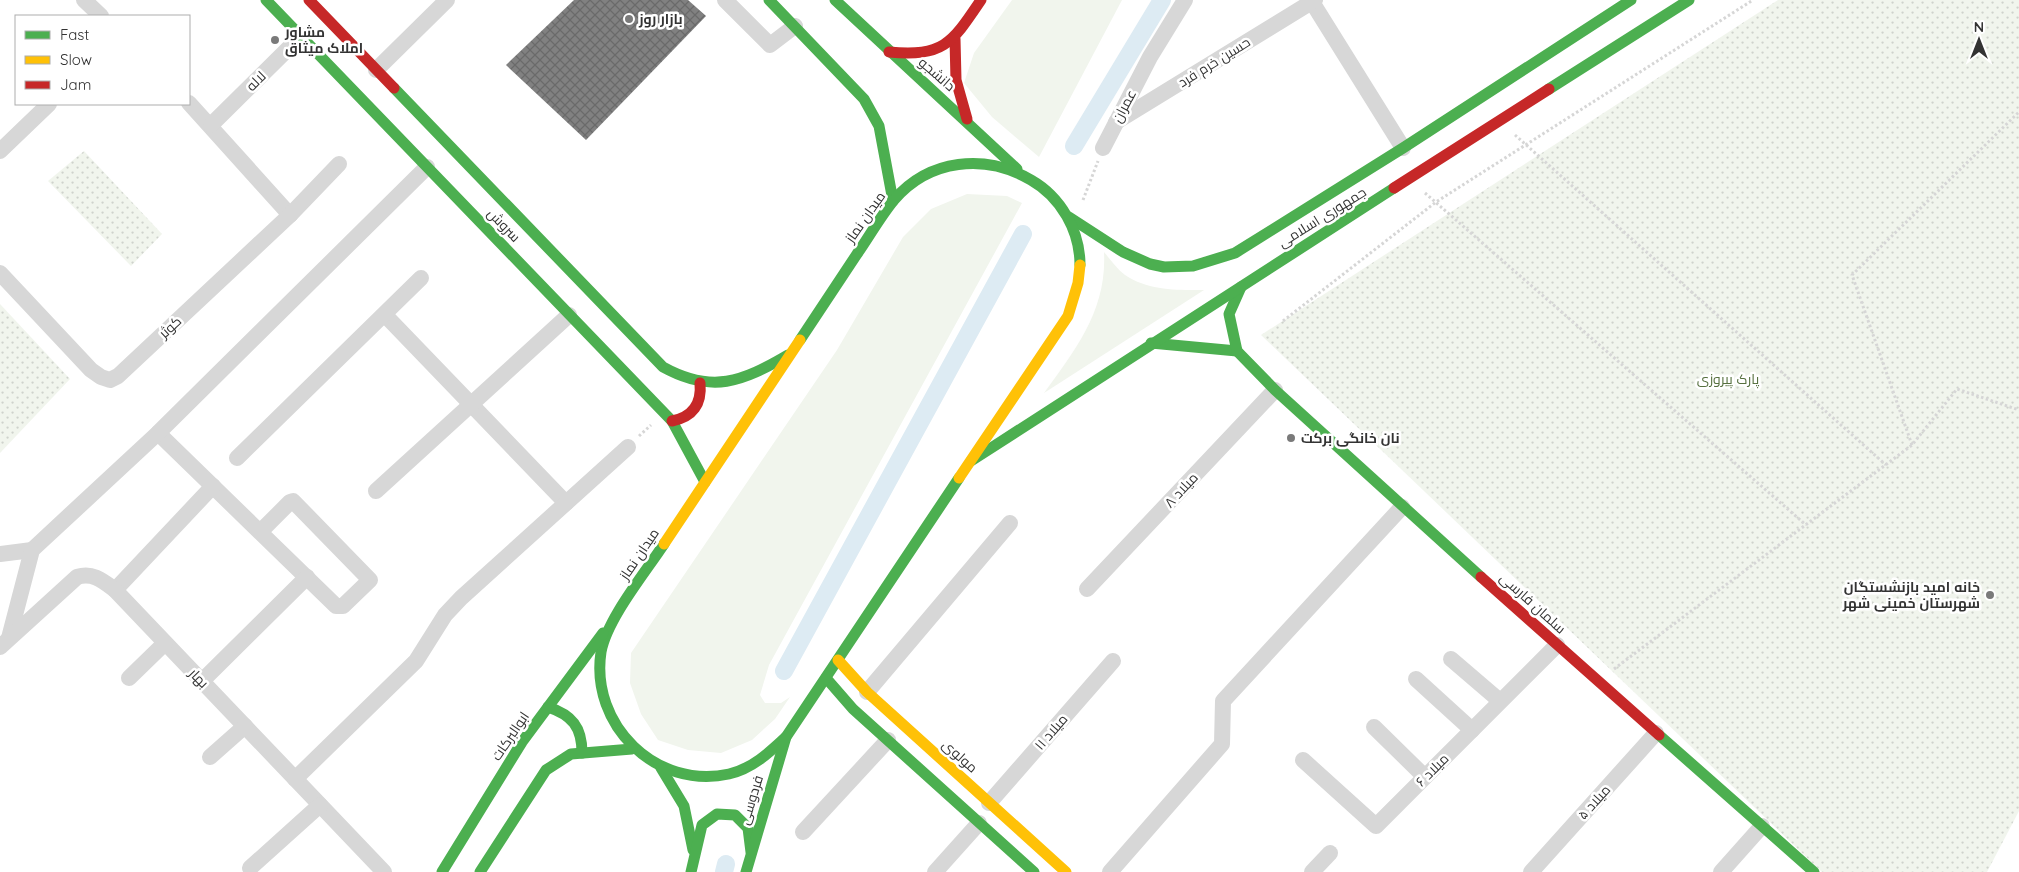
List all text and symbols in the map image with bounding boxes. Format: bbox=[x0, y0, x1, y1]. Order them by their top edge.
place label: بازار روز bbox=[638, 10, 683, 28]
marker: بازار روز bbox=[623, 13, 635, 25]
legend bbox=[15, 15, 190, 105]
north arrow bbox=[1954, 15, 2004, 65]
text: N bbox=[1974, 18, 1984, 36]
place label: مشاور املاک میثاق bbox=[284, 23, 363, 57]
text: Fast bbox=[60, 25, 89, 44]
street label: حسین خرم فرد bbox=[1175, 33, 1254, 92]
marker: مشاور املاک میثاق bbox=[269, 34, 281, 46]
text: Slow bbox=[60, 50, 92, 69]
street label: دانشجو bbox=[915, 53, 959, 95]
street label: لاله bbox=[242, 67, 270, 95]
text: Jam bbox=[60, 75, 91, 94]
street label: عمران bbox=[1108, 86, 1140, 126]
street label: جمهوری اسلامی bbox=[1275, 183, 1369, 251]
street label: میدان نماز bbox=[840, 188, 889, 247]
street label: سروش bbox=[484, 204, 524, 246]
street label: کوثر bbox=[154, 312, 185, 343]
park label: پارک پیروزی bbox=[1697, 370, 1759, 389]
place label: نان خانگی برکت bbox=[1301, 429, 1400, 447]
marker: نان خانگی برکت bbox=[1285, 432, 1297, 444]
street label: میلاد ۸ bbox=[1160, 469, 1202, 511]
street label: میدان نماز bbox=[615, 525, 663, 584]
street label: سلمان فارسی bbox=[1496, 569, 1570, 637]
place label: خانه امید بازنشستگان شهرستان خمینی شهر bbox=[1842, 578, 1980, 612]
marker: خانه امید بازنشستگان شهرستان خمینی شهر bbox=[1984, 589, 1996, 601]
street label: بهار bbox=[185, 664, 213, 692]
street label: ابوالبرکات bbox=[487, 708, 533, 764]
street label: میلاد ۱۱ bbox=[1031, 710, 1071, 754]
street label: مولوی bbox=[939, 735, 981, 777]
street label: میلاد ۶ bbox=[1412, 750, 1452, 790]
street label: فردوسی bbox=[735, 773, 767, 827]
street label: میلاد ۵ bbox=[1574, 781, 1614, 823]

